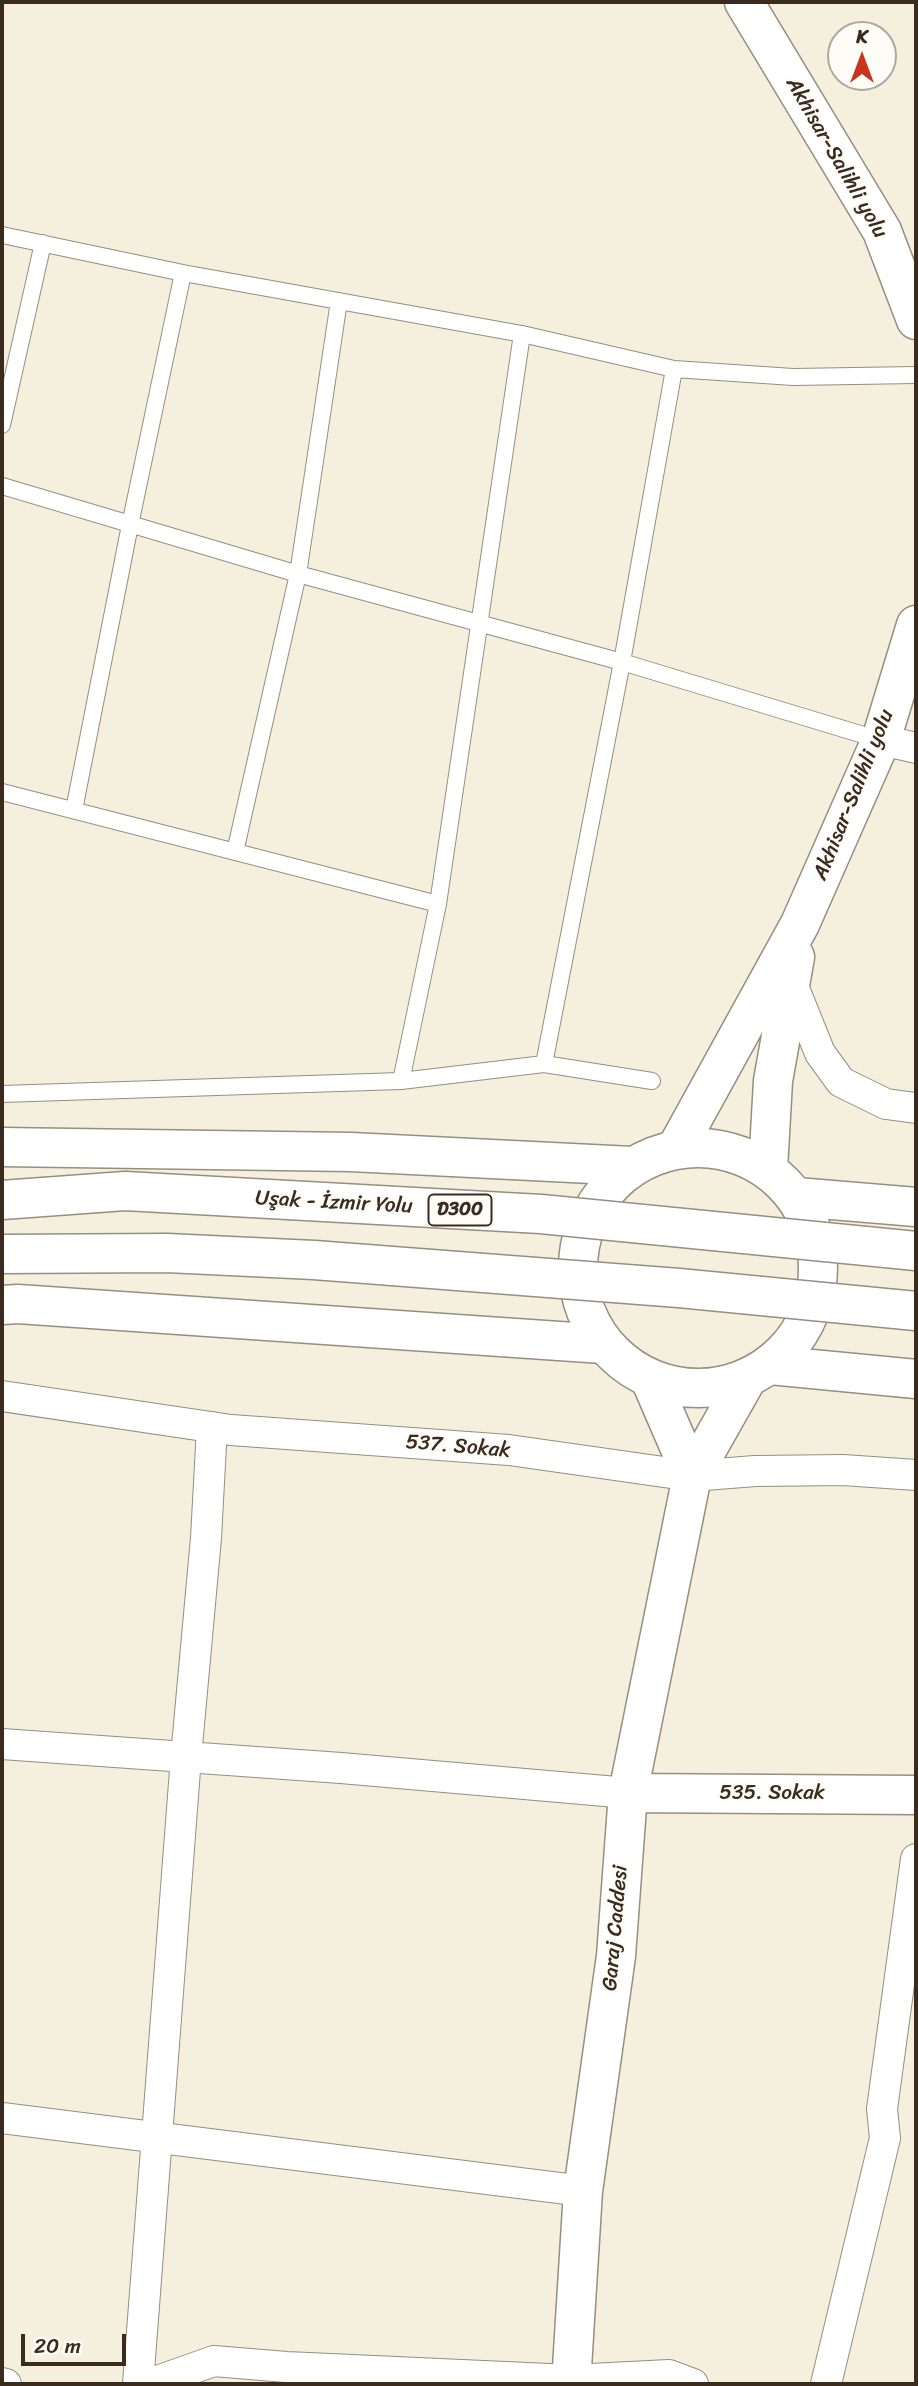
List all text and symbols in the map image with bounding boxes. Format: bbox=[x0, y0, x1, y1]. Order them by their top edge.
text: K bbox=[856, 20, 868, 53]
north arrow bbox=[827, 21, 897, 91]
street label: Akhisar-Salihli yolu bbox=[780, 73, 892, 243]
street label: Akhisar-Salihli yolu bbox=[808, 706, 900, 884]
street label: Uşak - İzmir Yolu bbox=[255, 1186, 413, 1220]
road number: D300 bbox=[428, 1194, 491, 1226]
street label: 537. Sokak bbox=[405, 1430, 511, 1464]
street label: 535. Sokak bbox=[719, 1781, 825, 1807]
street label: Garaj Caddesi bbox=[598, 1864, 634, 1992]
scale bar bbox=[24, 2320, 130, 2364]
text: 20 m bbox=[34, 2327, 81, 2365]

